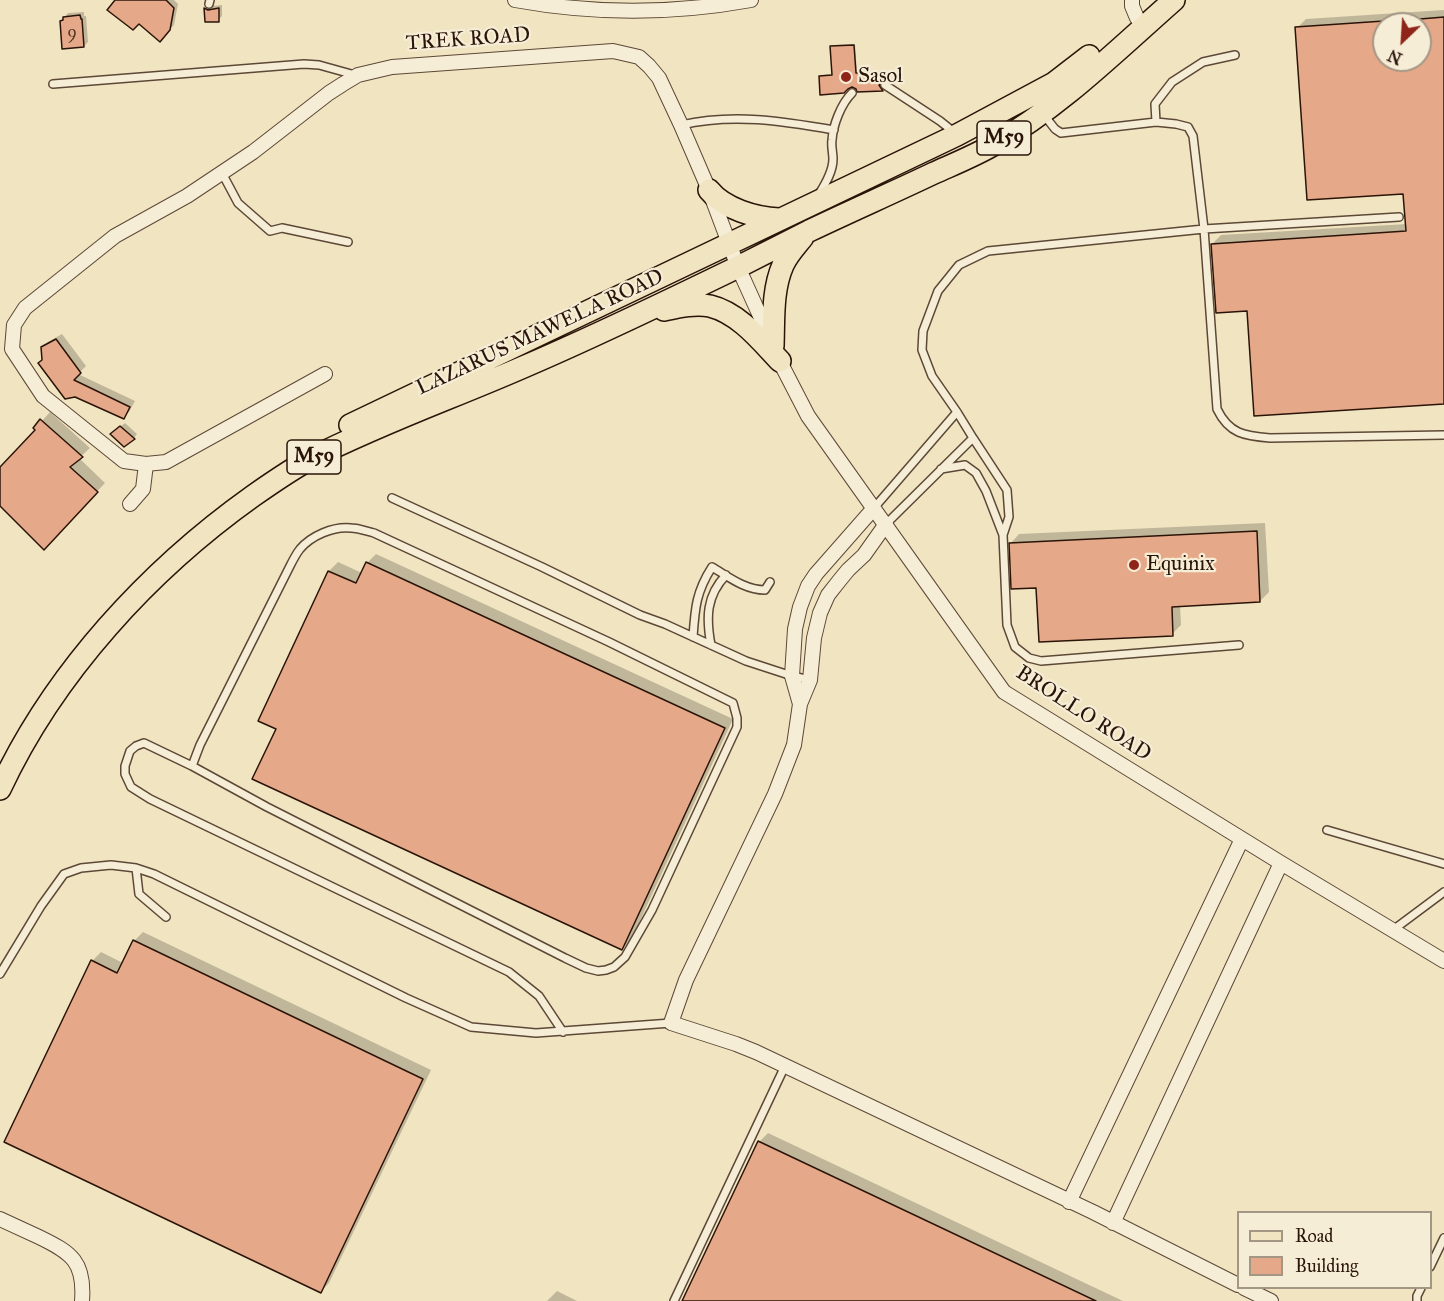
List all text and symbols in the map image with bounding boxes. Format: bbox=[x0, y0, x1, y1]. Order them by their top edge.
north arrow bbox=[1372, 12, 1432, 72]
house number: 9 bbox=[67, 23, 77, 45]
street label: TREK ROAD bbox=[405, 23, 531, 57]
text: N bbox=[1385, 45, 1405, 68]
place label: Sasol bbox=[858, 64, 903, 90]
marker: Sasol bbox=[839, 70, 853, 84]
road number: M59 bbox=[977, 121, 1031, 155]
street label: LAZARUS MAWELA ROAD bbox=[412, 265, 668, 401]
road number: M59 bbox=[287, 440, 341, 474]
place label: Equinix bbox=[1146, 552, 1215, 578]
marker: Equinix bbox=[1127, 558, 1141, 572]
street label: BROLLO ROAD bbox=[1011, 661, 1155, 767]
legend bbox=[1237, 1211, 1432, 1289]
text: Road bbox=[1295, 1225, 1333, 1247]
text: Building bbox=[1295, 1255, 1358, 1277]

